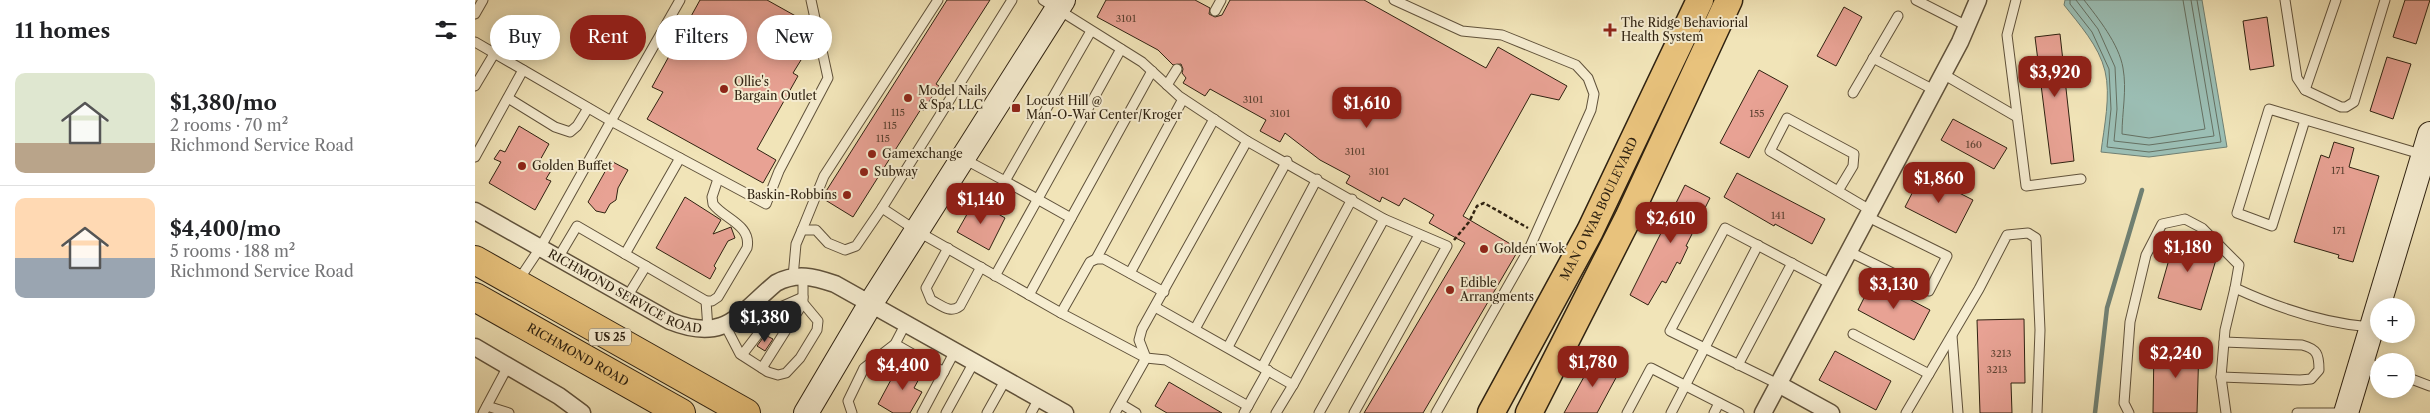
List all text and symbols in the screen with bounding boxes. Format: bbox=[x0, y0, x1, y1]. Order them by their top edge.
house number: 3101 bbox=[1116, 12, 1137, 25]
chip: Buy bbox=[490, 15, 560, 60]
chip: Rent bbox=[570, 15, 646, 60]
chip: Filters bbox=[656, 15, 747, 60]
chip: New bbox=[757, 15, 832, 60]
place label: The Ridge Behaviorial Health System bbox=[1621, 15, 1749, 44]
icon: filters bbox=[432, 16, 460, 44]
text: 11 homes bbox=[15, 18, 110, 43]
marker: The Ridge Behaviorial Health System bbox=[1603, 23, 1617, 37]
pin: $3,920 bbox=[2014, 56, 2096, 98]
text: $3,920 bbox=[2029, 62, 2081, 82]
place label: Ollie's Bargain Outlet bbox=[734, 74, 818, 103]
marker: Ollie's Bargain Outlet bbox=[718, 83, 730, 95]
place label: Model Nails & Spa, LLC bbox=[918, 83, 986, 112]
pin: $1,610 bbox=[1326, 86, 1408, 129]
text: $1,380/mo bbox=[170, 90, 277, 115]
marker: Model Nails & Spa, LLC bbox=[902, 92, 914, 104]
icon: home bbox=[55, 93, 115, 153]
place label: Locust Hill @ Man-O-War Center/Kroger bbox=[1026, 93, 1182, 122]
house number: 3101 bbox=[1243, 93, 1264, 106]
text: $1,610 bbox=[1343, 93, 1391, 113]
marker: Locust Hill @ Man-O-War Center/Kroger bbox=[1010, 102, 1022, 114]
house number: 115 bbox=[891, 106, 905, 119]
house number: 3101 bbox=[1270, 107, 1291, 120]
house number: 155 bbox=[1749, 107, 1765, 120]
text: 2 rooms · 70 m² bbox=[170, 115, 288, 135]
house number: 115 bbox=[883, 119, 897, 132]
house number: 115 bbox=[876, 132, 890, 145]
street label: MAN O WAR BOULEVARD bbox=[1557, 134, 1641, 283]
text: Richmond Service Road bbox=[170, 135, 354, 155]
house number: 160 bbox=[1966, 138, 1982, 151]
house number: 3101 bbox=[1345, 145, 1366, 158]
place label: Gamexchange bbox=[882, 146, 963, 161]
marker: Gamexchange bbox=[866, 148, 878, 160]
place label: Golden Buffet bbox=[532, 158, 613, 173]
marker: Golden Buffet bbox=[516, 160, 528, 172]
pin: $1,860 bbox=[1898, 162, 1980, 204]
place label: Subway bbox=[874, 164, 918, 179]
house number: 171 bbox=[2331, 164, 2345, 177]
house number: 3101 bbox=[1369, 165, 1390, 178]
marker: Subway bbox=[858, 166, 870, 178]
text: $1,860 bbox=[1914, 168, 1964, 188]
pin: $1,140 bbox=[940, 182, 1022, 225]
place label: Baskin-Robbins bbox=[747, 187, 837, 202]
marker: Baskin-Robbins bbox=[841, 189, 853, 201]
text: $1,140 bbox=[957, 189, 1005, 209]
pin: $2,610 bbox=[1630, 202, 1712, 244]
text: $2,610 bbox=[1646, 208, 1696, 228]
house number: 141 bbox=[1771, 209, 1786, 222]
text: $4,400/mo bbox=[170, 216, 281, 241]
icon: home bbox=[55, 218, 115, 278]
house number: 171 bbox=[2332, 224, 2346, 237]
pin: $1,180 bbox=[2147, 230, 2229, 273]
text: $1,180 bbox=[2164, 237, 2212, 257]
text: 5 rooms · 188 m² bbox=[170, 241, 295, 261]
place label: Golden Wok bbox=[1494, 241, 1566, 256]
marker: Golden Wok bbox=[1478, 243, 1490, 255]
street label: RICHMOND SERVICE ROAD bbox=[546, 246, 703, 336]
text: Richmond Service Road bbox=[170, 261, 354, 281]
pin: $3,130 bbox=[1853, 268, 1935, 310]
text: $3,130 bbox=[1870, 274, 1918, 294]
place label: Edible Arrangments bbox=[1459, 275, 1534, 304]
marker: Edible Arrangments bbox=[1444, 284, 1456, 296]
map controls bbox=[2370, 298, 2415, 398]
button: + bbox=[2370, 298, 2415, 343]
pin: $1,380 bbox=[724, 300, 806, 343]
text: $1,380 bbox=[740, 307, 790, 327]
street label: RICHMOND ROAD bbox=[525, 320, 632, 389]
road number: US 25 bbox=[589, 328, 631, 346]
pin: $2,240 bbox=[2135, 336, 2217, 379]
text: $2,240 bbox=[2150, 343, 2202, 363]
pin: $1,780 bbox=[1552, 346, 1634, 388]
house number: 3213 bbox=[1991, 347, 2011, 360]
pin: $4,400 bbox=[862, 348, 944, 391]
text: $1,780 bbox=[1569, 352, 1617, 372]
button: − bbox=[2370, 353, 2415, 398]
text: $4,400 bbox=[877, 355, 929, 375]
house number: 3213 bbox=[1987, 363, 2007, 376]

